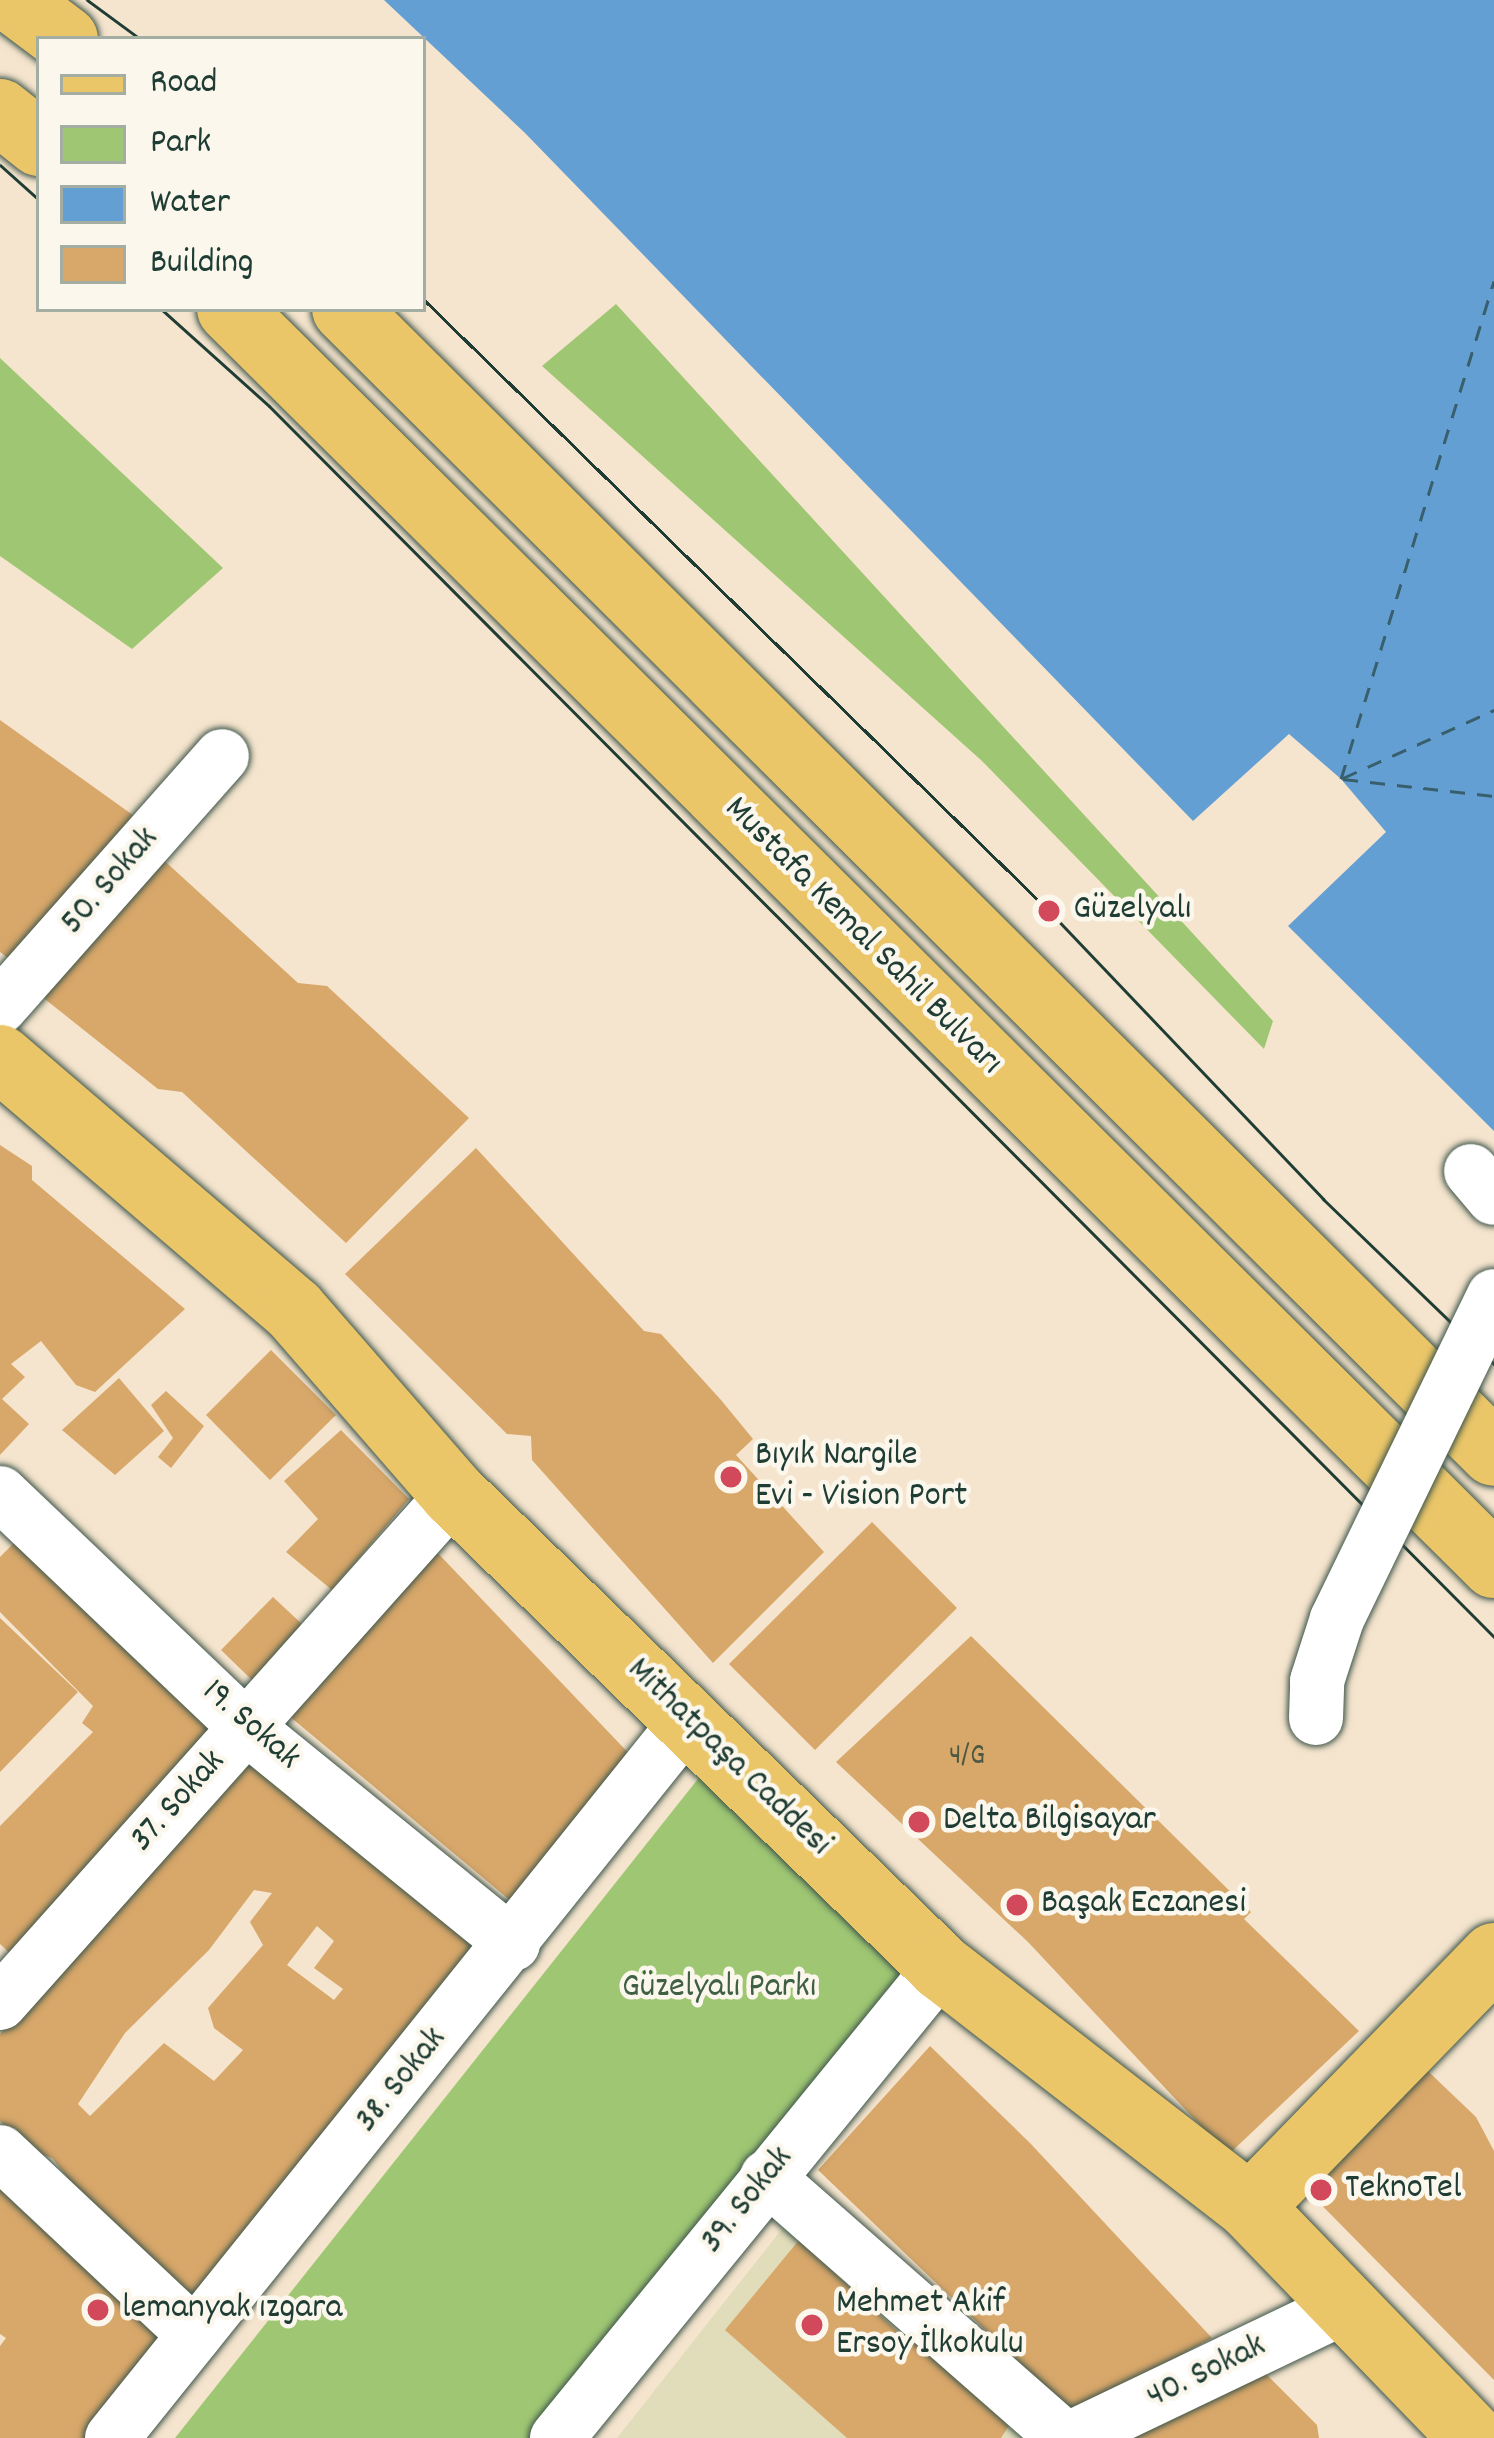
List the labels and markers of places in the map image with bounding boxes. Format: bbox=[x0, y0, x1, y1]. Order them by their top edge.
place label: Güzelyalı bbox=[1073, 889, 1191, 933]
marker: Güzelyalı bbox=[1036, 898, 1062, 924]
place label: Bıyık Nargile Evi - Vision Port bbox=[755, 1434, 967, 1519]
marker: Bıyık Nargile Evi - Vision Port bbox=[718, 1464, 744, 1490]
place label: Delta Bilgisayar bbox=[943, 1800, 1156, 1844]
marker: Delta Bilgisayar bbox=[906, 1809, 932, 1835]
place label: Başak Eczanesi bbox=[1041, 1883, 1246, 1927]
marker: Başak Eczanesi bbox=[1004, 1892, 1030, 1918]
place label: TeknoTel bbox=[1345, 2168, 1461, 2212]
marker: TeknoTel bbox=[1308, 2177, 1334, 2203]
place label: Mehmet Akif Ersoy İlkokulu bbox=[836, 2282, 1023, 2367]
place label: lemanyak ızgara bbox=[122, 2288, 342, 2332]
marker: lemanyak ızgara bbox=[85, 2297, 111, 2323]
marker: Mehmet Akif Ersoy İlkokulu bbox=[799, 2312, 825, 2338]

